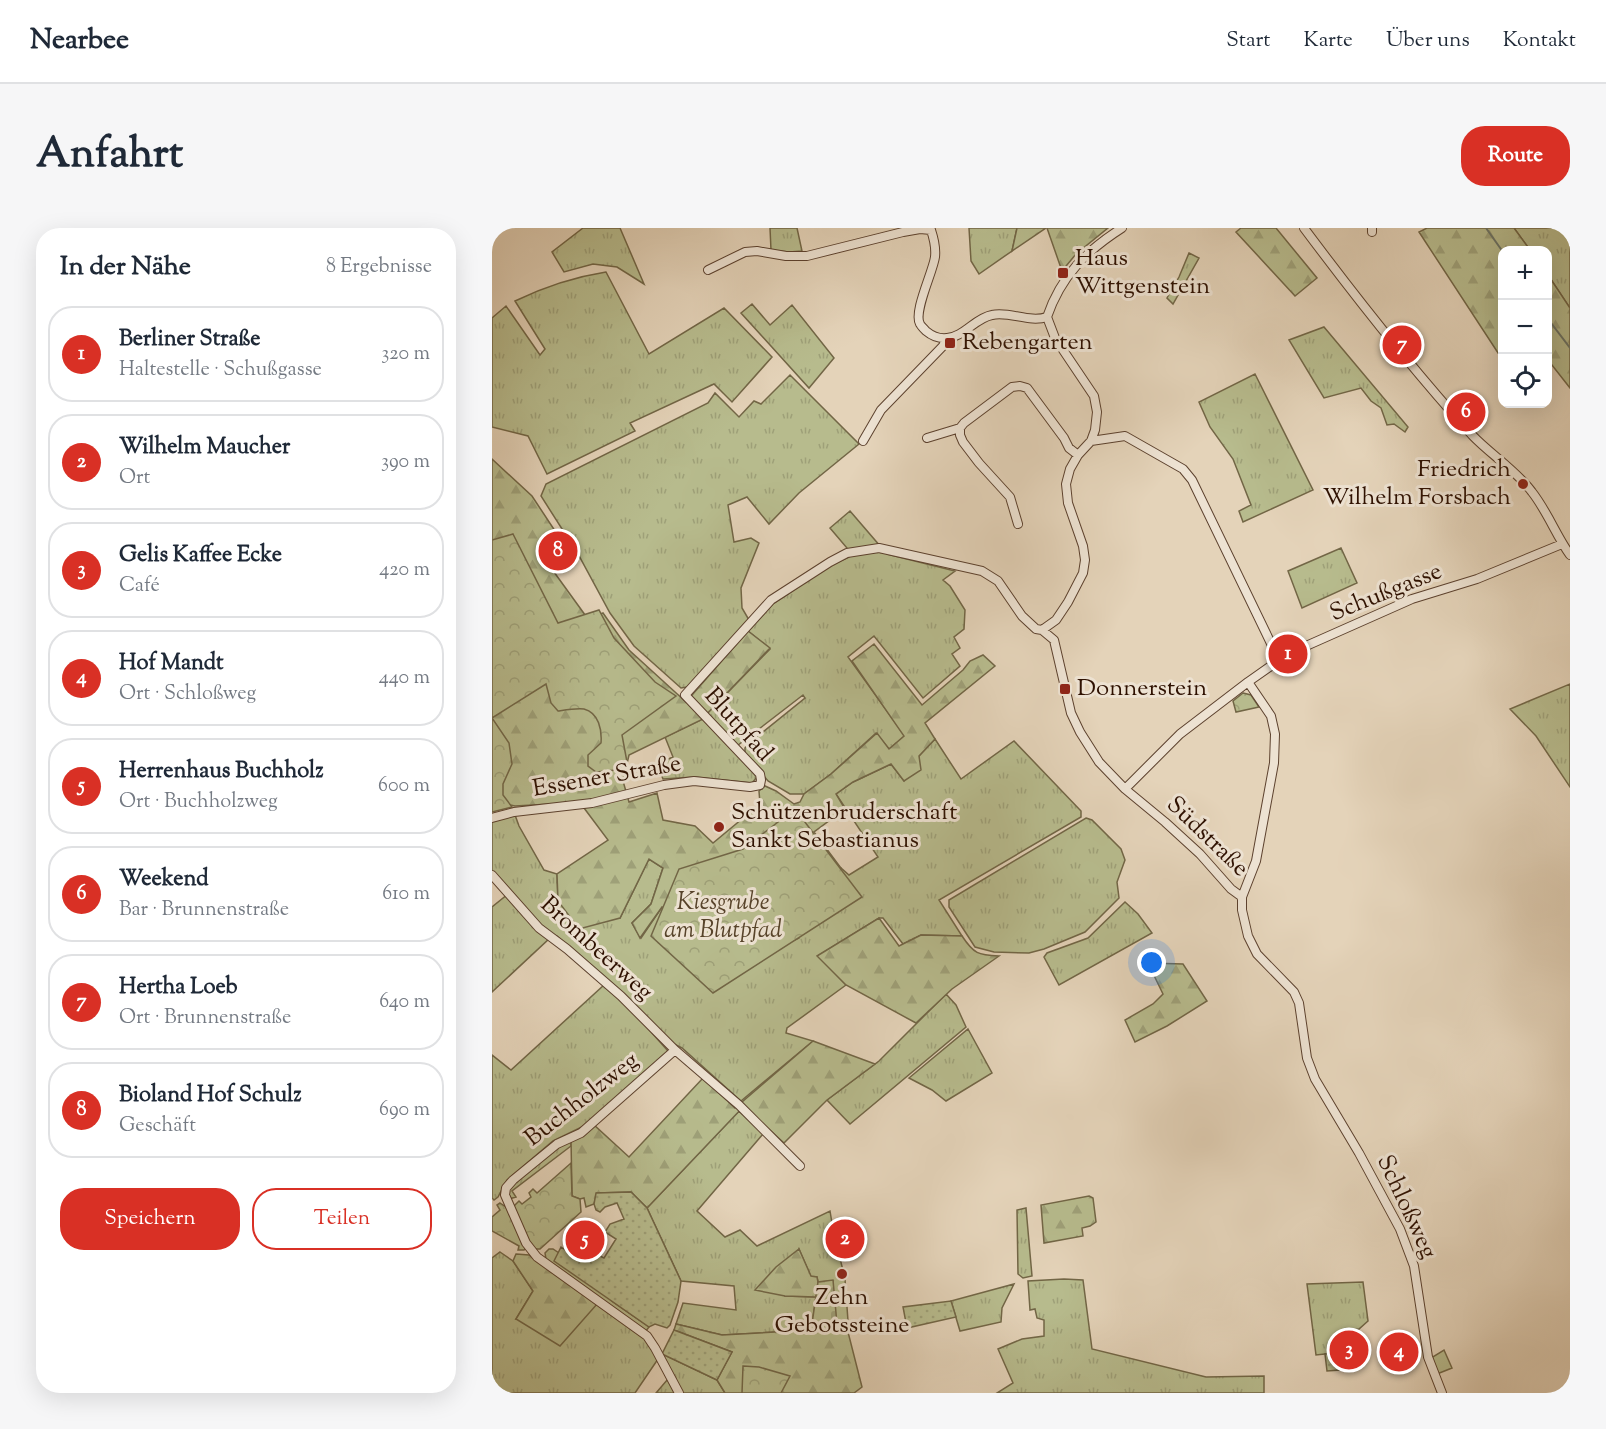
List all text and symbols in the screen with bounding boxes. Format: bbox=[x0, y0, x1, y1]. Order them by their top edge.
text: Nearbee bbox=[30, 21, 129, 61]
text: Start bbox=[1226, 26, 1270, 56]
text: Karte bbox=[1303, 26, 1353, 56]
text: Über uns bbox=[1386, 26, 1470, 56]
text: Kontakt bbox=[1503, 26, 1576, 56]
text: Anfahrt bbox=[36, 126, 183, 186]
button: Route bbox=[1461, 126, 1570, 186]
place label: Haus Wittgenstein bbox=[1075, 242, 1210, 304]
map controls bbox=[1498, 246, 1552, 408]
button: + bbox=[1498, 246, 1552, 300]
text: In der Nähe bbox=[60, 249, 191, 286]
text: 8 Ergebnisse bbox=[326, 253, 432, 282]
marker: Haus Wittgenstein bbox=[1056, 266, 1070, 280]
button: − bbox=[1498, 300, 1552, 354]
pin: 7 bbox=[1382, 322, 1422, 368]
text: Berliner Straße bbox=[119, 324, 260, 356]
place label: Rebengarten bbox=[962, 326, 1093, 360]
marker: Rebengarten bbox=[943, 336, 957, 350]
text: 1 bbox=[78, 340, 85, 369]
text: 320 m bbox=[381, 340, 430, 369]
button: locate bbox=[1498, 354, 1552, 408]
text: Haltestelle · Schußgasse bbox=[119, 356, 322, 385]
pin: 6 bbox=[1446, 390, 1486, 435]
text: Wilhelm Maucher bbox=[119, 432, 290, 464]
text: 2 bbox=[77, 448, 86, 477]
text: 390 m bbox=[381, 448, 430, 477]
place label: Friedrich Wilhelm Forsbach bbox=[1323, 453, 1511, 515]
text: Ort bbox=[119, 464, 150, 493]
marker: Friedrich Wilhelm Forsbach bbox=[1516, 477, 1530, 491]
pin: 8 bbox=[538, 528, 578, 574]
text: Gelis Kaffee Ecke bbox=[119, 540, 282, 572]
street label: Schußgasse bbox=[1325, 555, 1447, 631]
text: 3 bbox=[77, 556, 86, 585]
text: 420 m bbox=[379, 556, 430, 585]
text: Café bbox=[119, 572, 160, 601]
pin: 1 bbox=[1268, 632, 1308, 676]
text: Hof Mandt bbox=[119, 648, 224, 680]
text: 4 bbox=[76, 664, 87, 693]
text: 440 m bbox=[379, 664, 430, 693]
place label: Donnerstein bbox=[1077, 672, 1207, 706]
text: Ort · Schloßweg bbox=[119, 680, 256, 709]
street label: Blutpfad bbox=[695, 680, 781, 770]
marker: Donnerstein bbox=[1058, 682, 1072, 696]
street label: Essener Straße bbox=[530, 747, 684, 807]
text: Herrenhaus Buchholz bbox=[119, 756, 324, 788]
text: 5 bbox=[78, 772, 85, 801]
text: 600 m bbox=[378, 772, 430, 801]
text: Ort · Buchholzweg bbox=[119, 788, 278, 817]
street label: Südstraße bbox=[1158, 789, 1256, 885]
place label: Schützenbruderschaft Sankt Sebastianus bbox=[731, 796, 957, 858]
marker: Schützenbruderschaft Sankt Sebastianus bbox=[712, 820, 726, 834]
text: Weekend bbox=[119, 864, 209, 896]
text: 6 bbox=[77, 880, 86, 909]
text: 610 m bbox=[382, 880, 430, 909]
park label: Kiesgrube am Blutpfad bbox=[664, 886, 782, 948]
street label: Brombeerweg bbox=[532, 889, 660, 1009]
text: Bar · Brunnenstraße bbox=[119, 896, 289, 925]
your location bbox=[1137, 948, 1166, 977]
text: Hertha Loeb bbox=[119, 972, 238, 1004]
text: 7 bbox=[76, 988, 87, 1017]
text: 640 m bbox=[379, 988, 430, 1017]
text: Ort · Brunnenstraße bbox=[119, 1004, 291, 1033]
street label: Buchholzweg bbox=[518, 1044, 646, 1155]
text: Bioland Hof Schulz bbox=[119, 1080, 302, 1112]
text: 8 bbox=[77, 1096, 87, 1125]
text: 690 m bbox=[379, 1096, 430, 1125]
text: Geschäft bbox=[119, 1112, 196, 1141]
street label: Schloßweg bbox=[1367, 1150, 1445, 1265]
button: Speichern bbox=[60, 1188, 240, 1250]
button: Teilen bbox=[252, 1188, 432, 1250]
pin: 2 bbox=[826, 1216, 864, 1262]
pin: 5 bbox=[566, 1218, 604, 1262]
marker: Zehn Gebotssteine bbox=[835, 1267, 849, 1281]
place label: Zehn Gebotssteine bbox=[774, 1281, 910, 1343]
pin: 3 bbox=[1330, 1328, 1368, 1372]
pin: 4 bbox=[1380, 1330, 1418, 1374]

